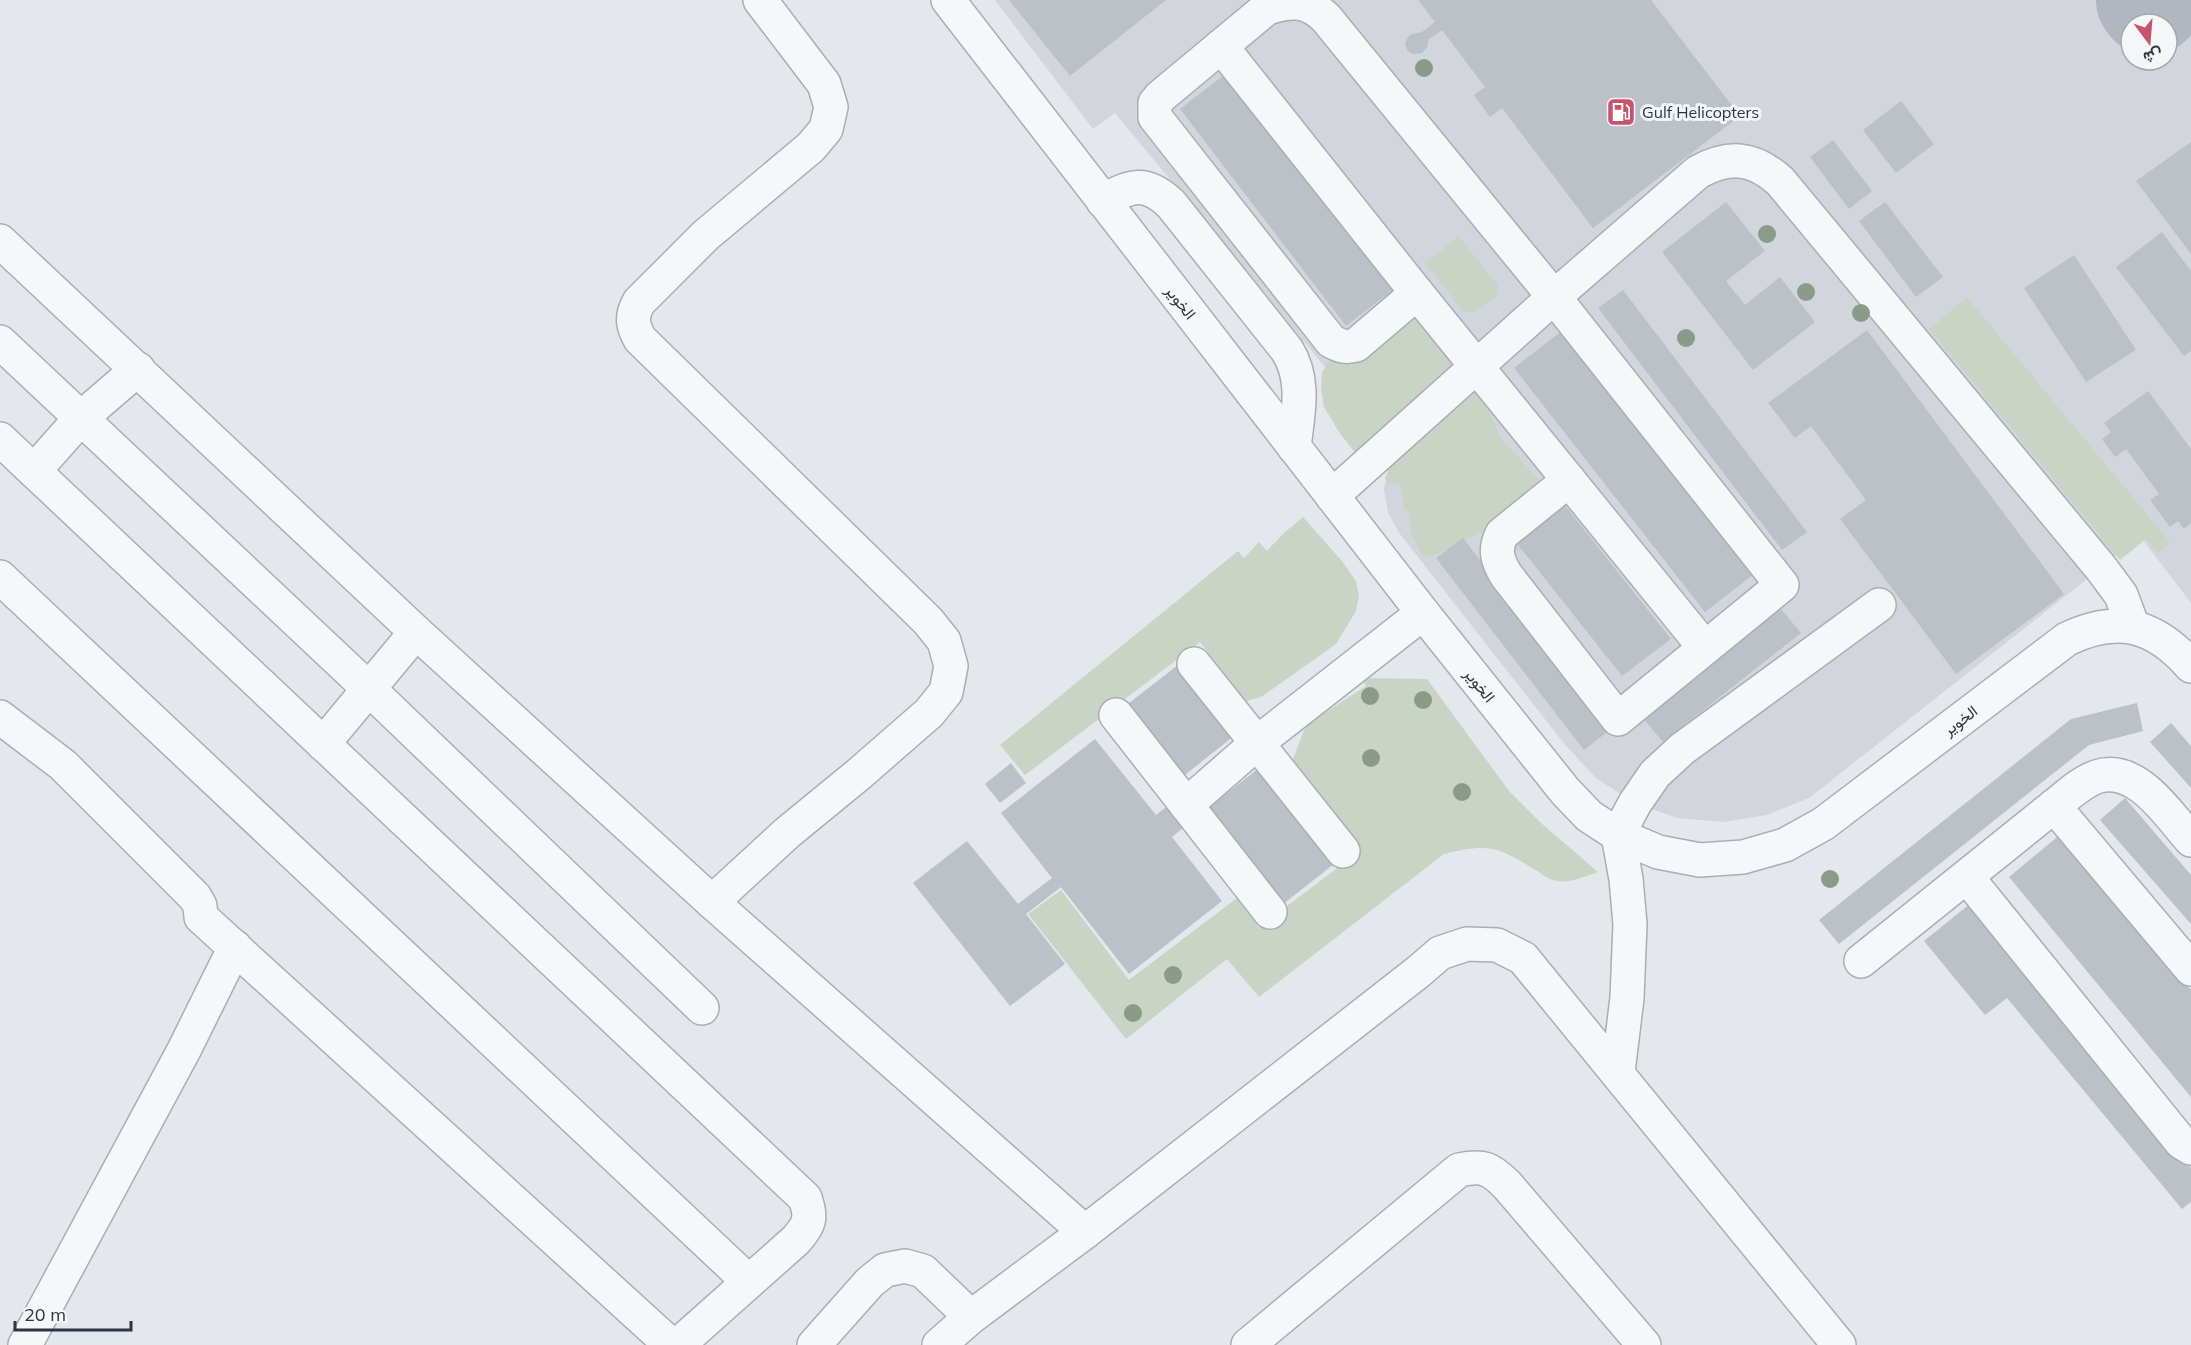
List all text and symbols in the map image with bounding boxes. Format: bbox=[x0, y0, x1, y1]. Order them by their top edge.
north arrow bbox=[2119, 12, 2179, 72]
text: ش bbox=[2141, 44, 2165, 69]
fuel station icon: Gulf Helicopters bbox=[1605, 96, 1637, 128]
place label: Gulf Helicopters bbox=[1642, 102, 1759, 122]
street label: الخوير bbox=[1160, 280, 1201, 324]
street label: الخوير bbox=[1459, 663, 1500, 707]
street label: الخوير bbox=[1938, 701, 1982, 741]
scale bar bbox=[15, 1294, 130, 1332]
text: 20 m bbox=[24, 1303, 66, 1326]

